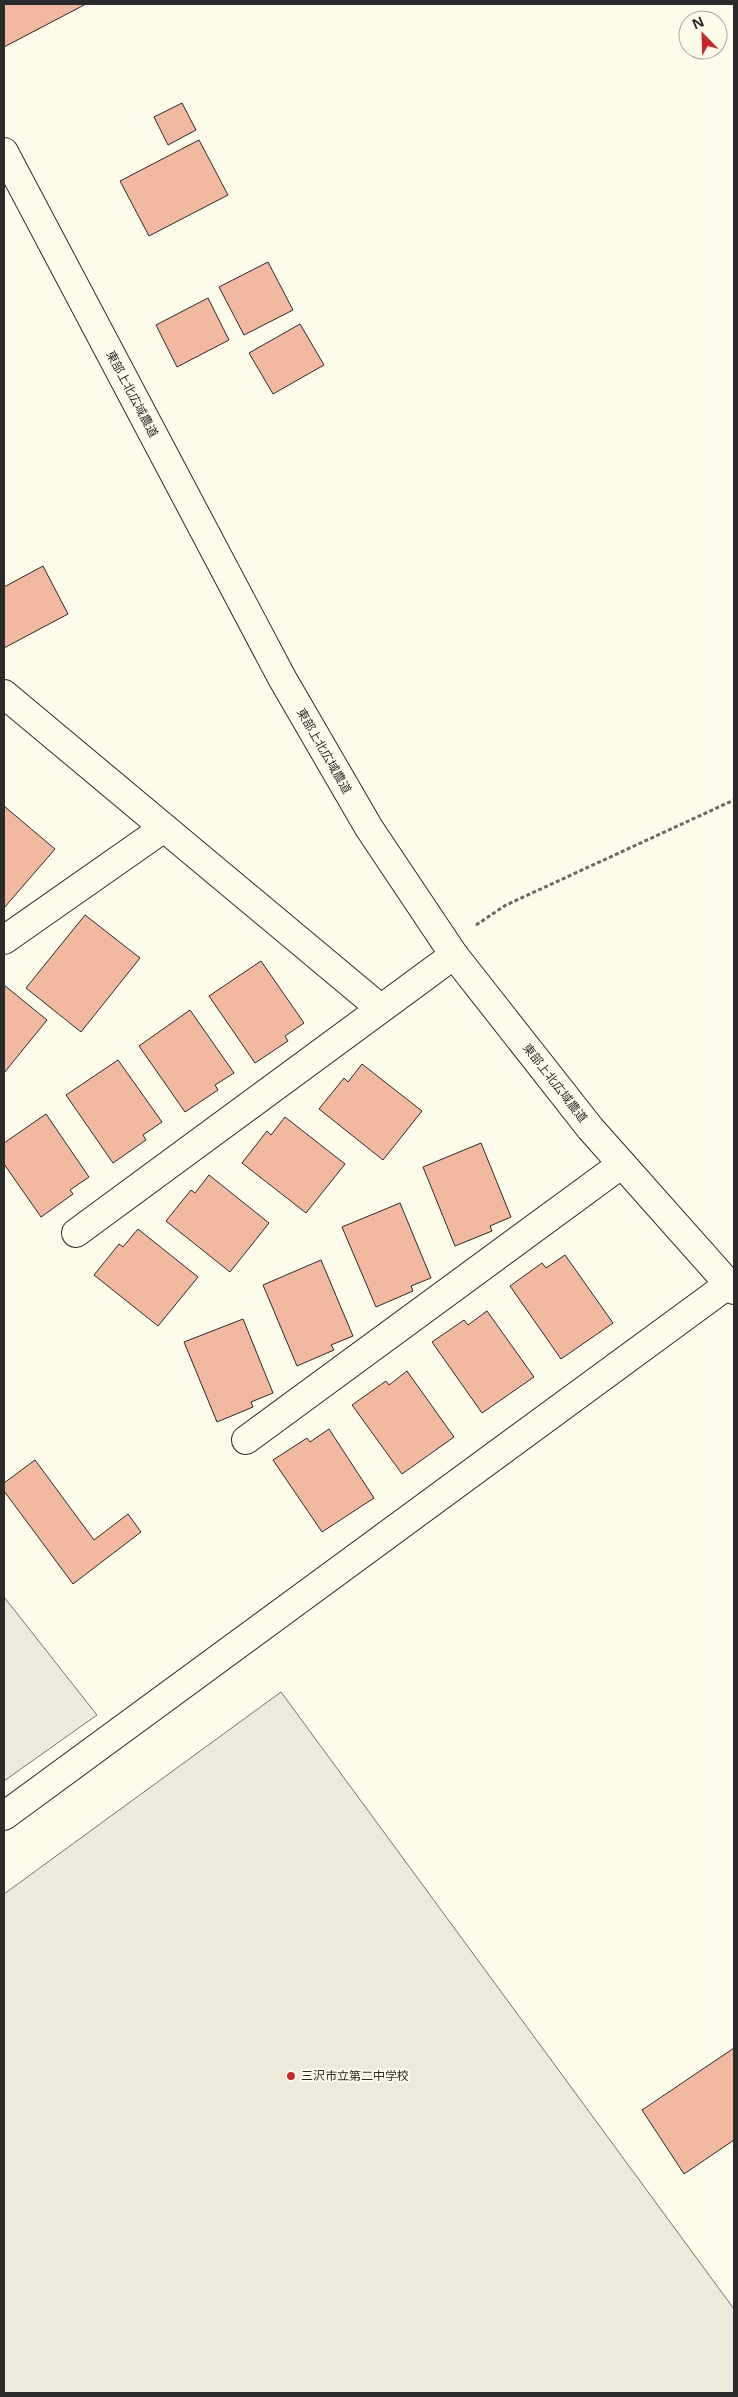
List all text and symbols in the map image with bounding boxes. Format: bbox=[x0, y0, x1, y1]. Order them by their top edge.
north arrow bbox=[678, 10, 728, 60]
text: N bbox=[689, 12, 707, 34]
street label: 東部上北広域農道 bbox=[102, 347, 162, 440]
street label: 東部上北広域農道 bbox=[293, 705, 356, 797]
street label: 東部上北広域農道 bbox=[519, 1040, 592, 1126]
place label: 三沢市立第二中学校 bbox=[301, 2067, 409, 2084]
marker: 三沢市立第二中学校 bbox=[285, 2070, 297, 2082]

